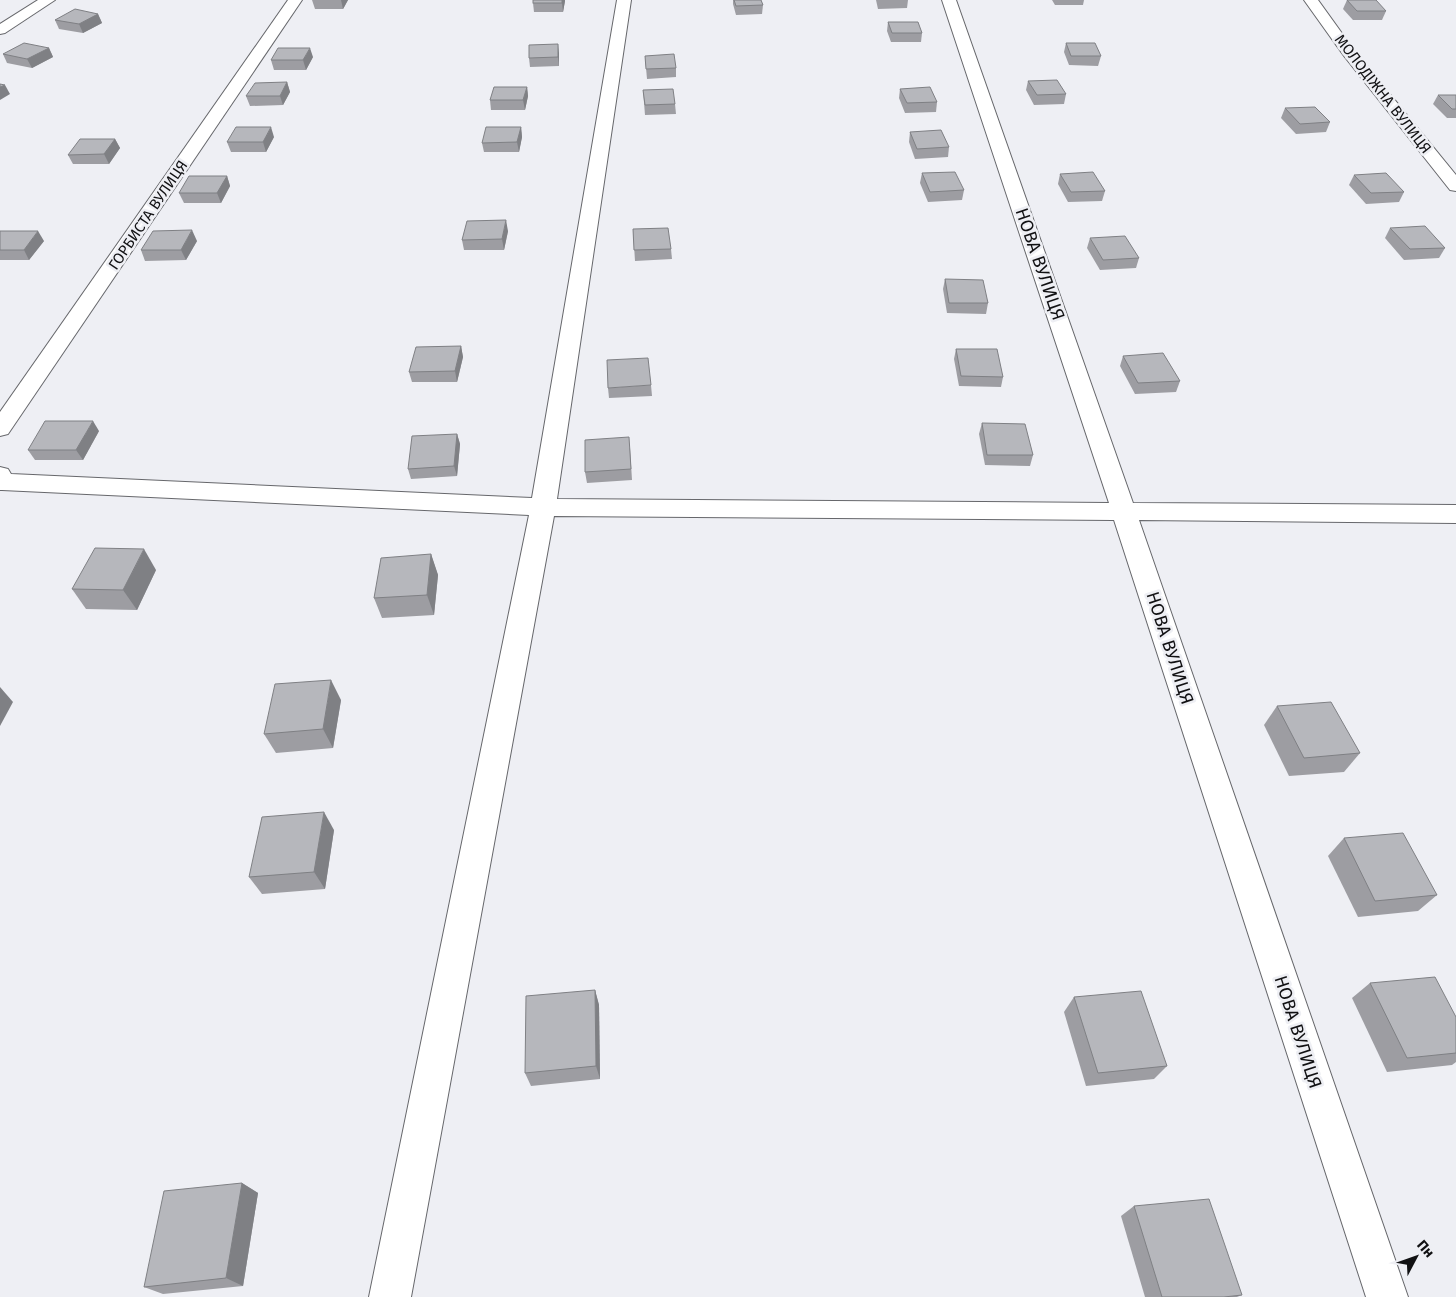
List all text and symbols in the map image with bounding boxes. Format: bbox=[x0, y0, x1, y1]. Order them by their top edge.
street label: МОЛОДІЖНА ВУЛИЦЯ bbox=[1331, 31, 1435, 157]
street label: ГОРБИСТА ВУЛИЦЯ bbox=[105, 157, 191, 273]
street label: НОВА ВУЛИЦЯ bbox=[1010, 205, 1070, 323]
street label: НОВА ВУЛИЦЯ bbox=[1141, 589, 1199, 707]
street label: НОВА ВУЛИЦЯ bbox=[1269, 973, 1327, 1091]
north arrow bbox=[1391, 1232, 1441, 1282]
text: Пн bbox=[1413, 1237, 1438, 1261]

